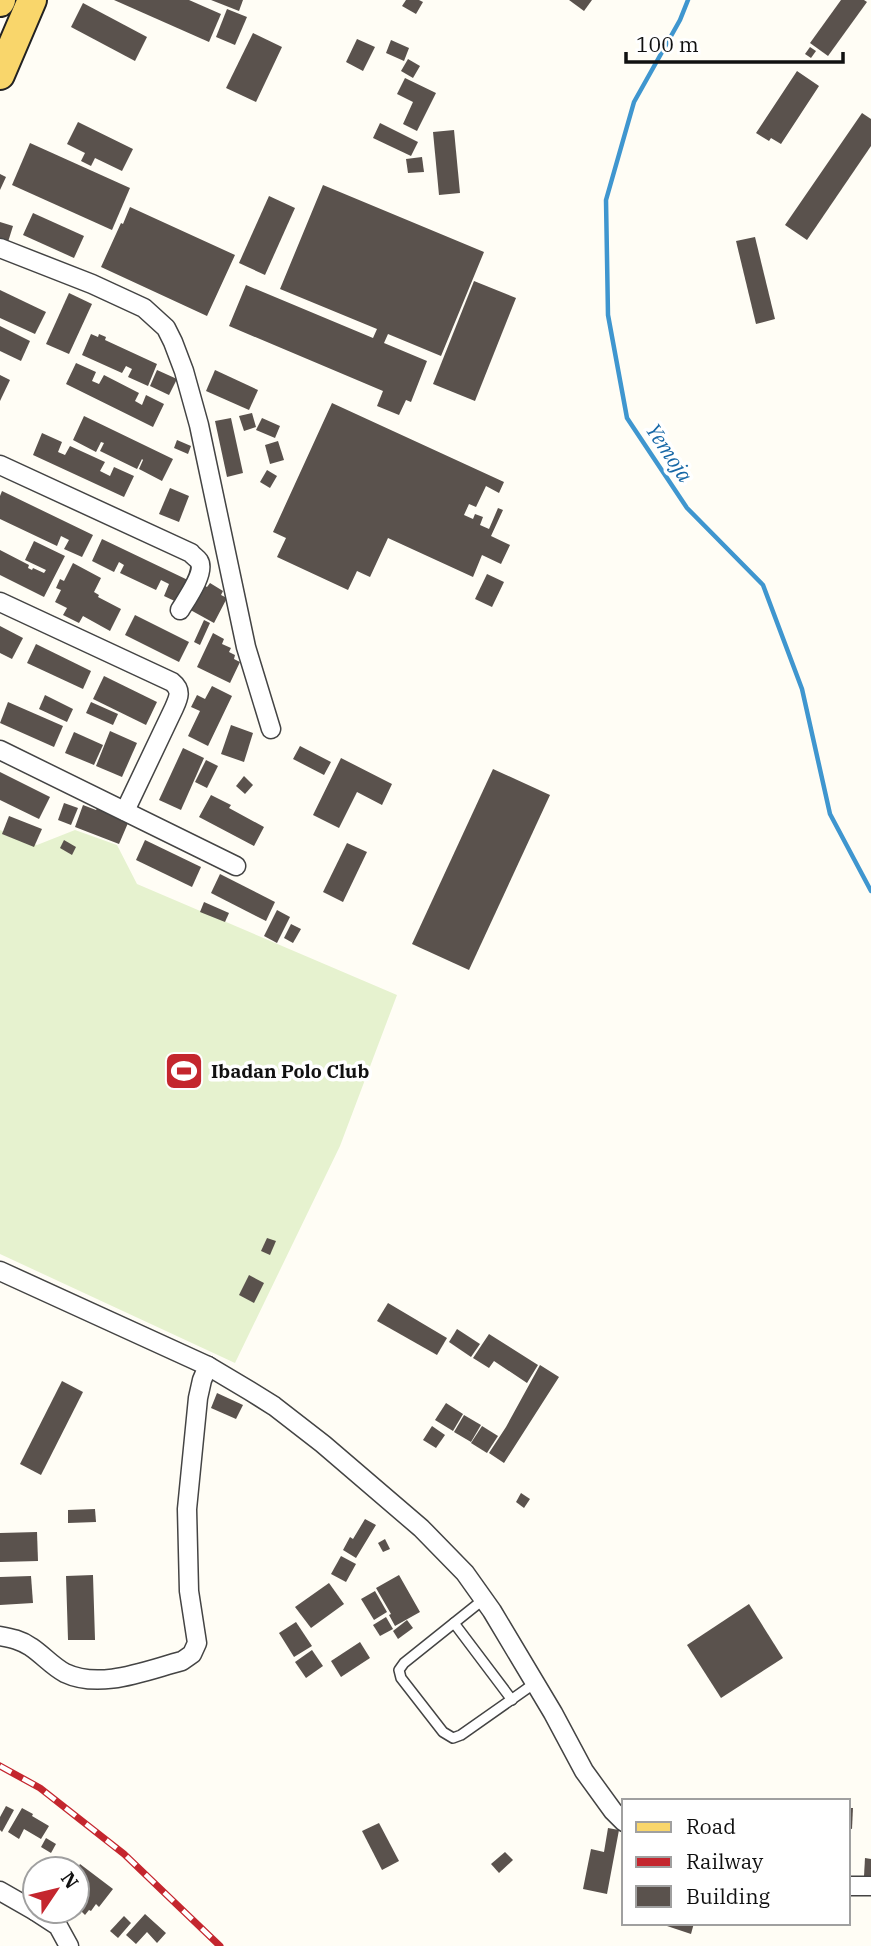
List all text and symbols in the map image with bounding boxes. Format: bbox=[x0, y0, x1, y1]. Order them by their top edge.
scale bar bbox=[626, 21, 843, 65]
text: 100 m bbox=[636, 30, 699, 58]
water label: Yemoja bbox=[640, 417, 700, 488]
sports icon: Ibadan Polo Club bbox=[163, 1050, 205, 1092]
place label: Ibadan Polo Club bbox=[211, 1059, 369, 1083]
legend bbox=[622, 1799, 850, 1925]
text: Road bbox=[686, 1812, 736, 1840]
text: Railway bbox=[686, 1847, 764, 1875]
north arrow bbox=[21, 1855, 91, 1925]
text: N bbox=[56, 1867, 84, 1893]
text: Building bbox=[686, 1882, 771, 1910]

